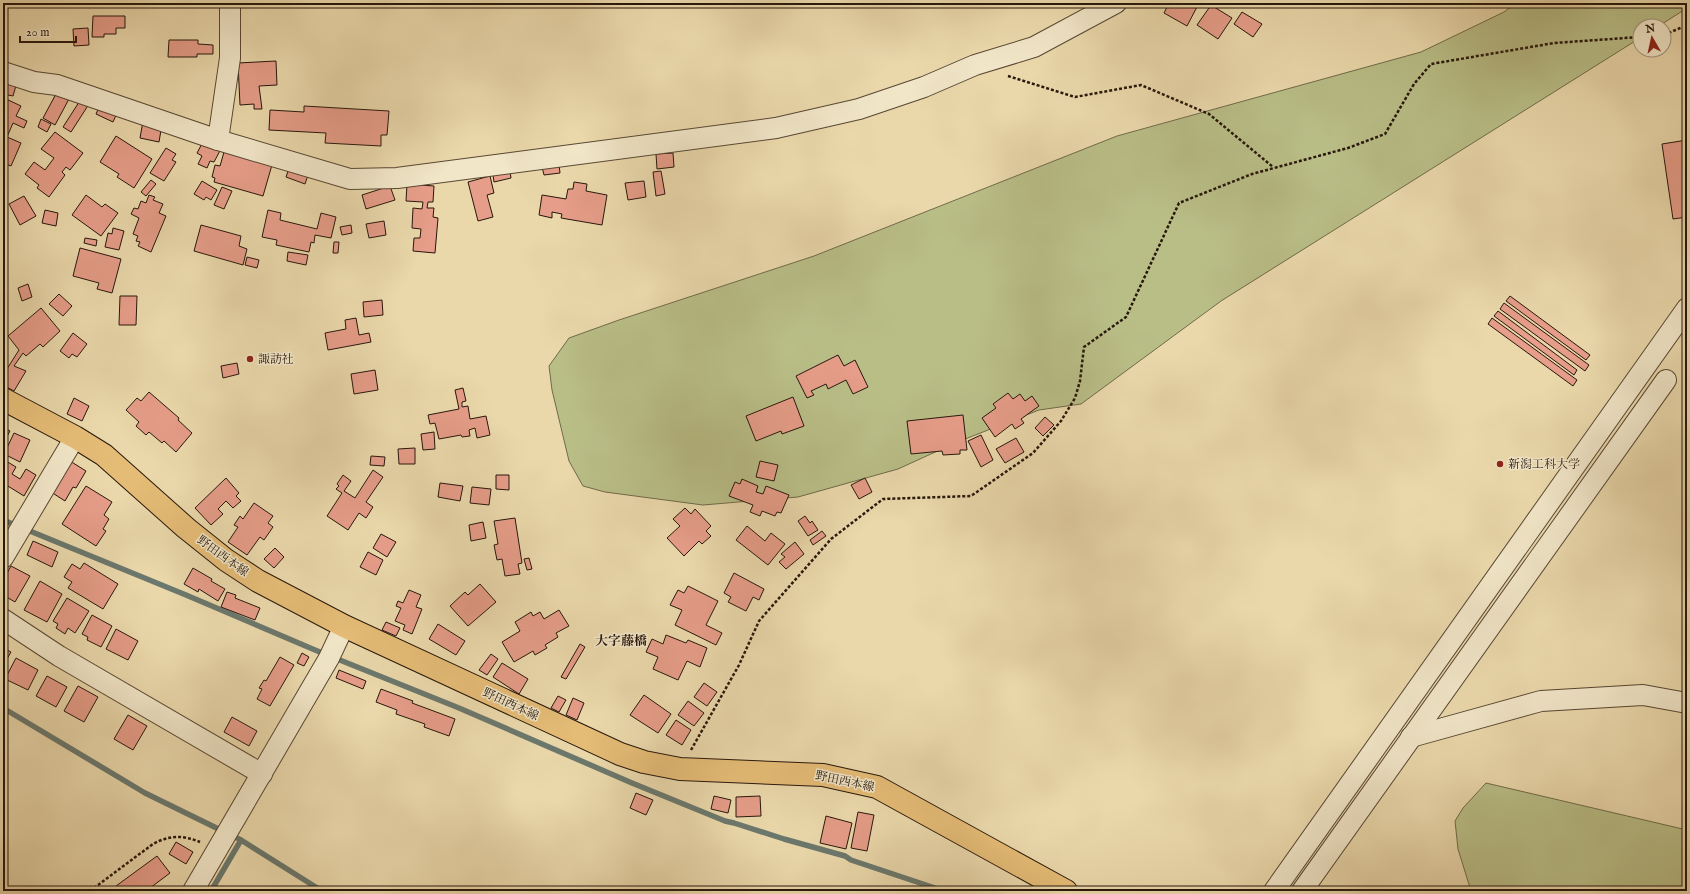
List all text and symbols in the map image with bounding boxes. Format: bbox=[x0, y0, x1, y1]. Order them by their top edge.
scale bar bbox=[20, 18, 76, 44]
north arrow bbox=[1632, 18, 1672, 58]
text: N bbox=[1644, 21, 1657, 37]
text: 20 m bbox=[26, 25, 49, 40]
place label: 諏訪社 bbox=[258, 352, 294, 367]
marker: 諏訪社 bbox=[245, 354, 255, 364]
place label: 新潟工科大学 bbox=[1508, 457, 1580, 472]
marker: 新潟工科大学 bbox=[1495, 459, 1505, 469]
street label: 野田西本線 bbox=[194, 533, 251, 580]
district label: 大字藤橋 bbox=[595, 633, 647, 650]
street label: 野田西本線 bbox=[480, 685, 541, 724]
street label: 野田西本線 bbox=[814, 768, 876, 795]

